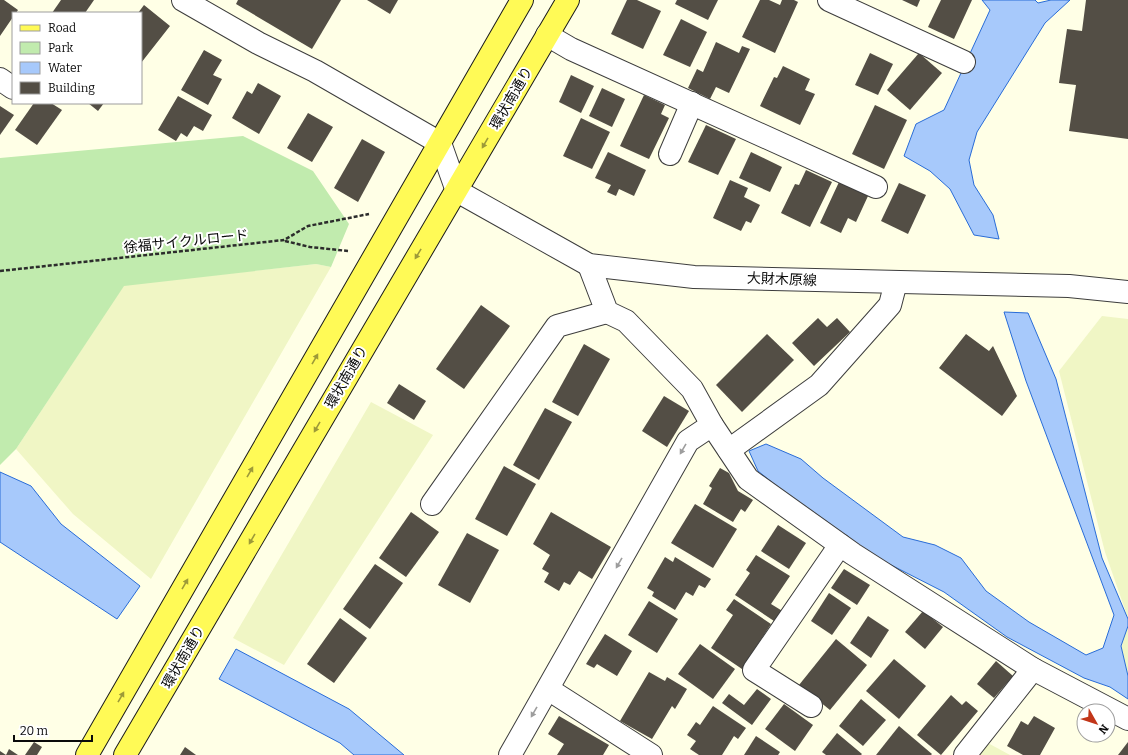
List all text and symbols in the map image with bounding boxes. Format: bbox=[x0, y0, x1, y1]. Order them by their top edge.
legend bbox=[12, 12, 142, 104]
text: Road bbox=[48, 21, 76, 35]
text: Park bbox=[48, 41, 74, 55]
text: Water bbox=[48, 61, 83, 75]
street label: 環状南通り bbox=[487, 64, 536, 133]
text: Building bbox=[48, 81, 95, 95]
one-way arrow bbox=[481, 137, 488, 148]
street label: 徐福サイクルロード bbox=[123, 226, 249, 257]
one-way arrow bbox=[415, 248, 422, 260]
street label: 大財木原線 bbox=[747, 270, 817, 289]
street label: 環状南通り bbox=[322, 343, 371, 412]
one-way arrow bbox=[312, 353, 319, 365]
one-way arrow bbox=[314, 421, 321, 433]
one-way arrow bbox=[680, 444, 687, 455]
one-way arrow bbox=[247, 466, 254, 478]
one-way arrow bbox=[248, 533, 255, 545]
one-way arrow bbox=[616, 557, 622, 569]
one-way arrow bbox=[182, 578, 189, 590]
street label: 環状南通り bbox=[159, 623, 208, 692]
one-way arrow bbox=[117, 691, 124, 703]
north arrow bbox=[1076, 703, 1116, 743]
one-way arrow bbox=[531, 706, 538, 718]
scale bar bbox=[14, 717, 92, 743]
text: N bbox=[1095, 722, 1111, 737]
text: 20 m bbox=[20, 724, 49, 738]

